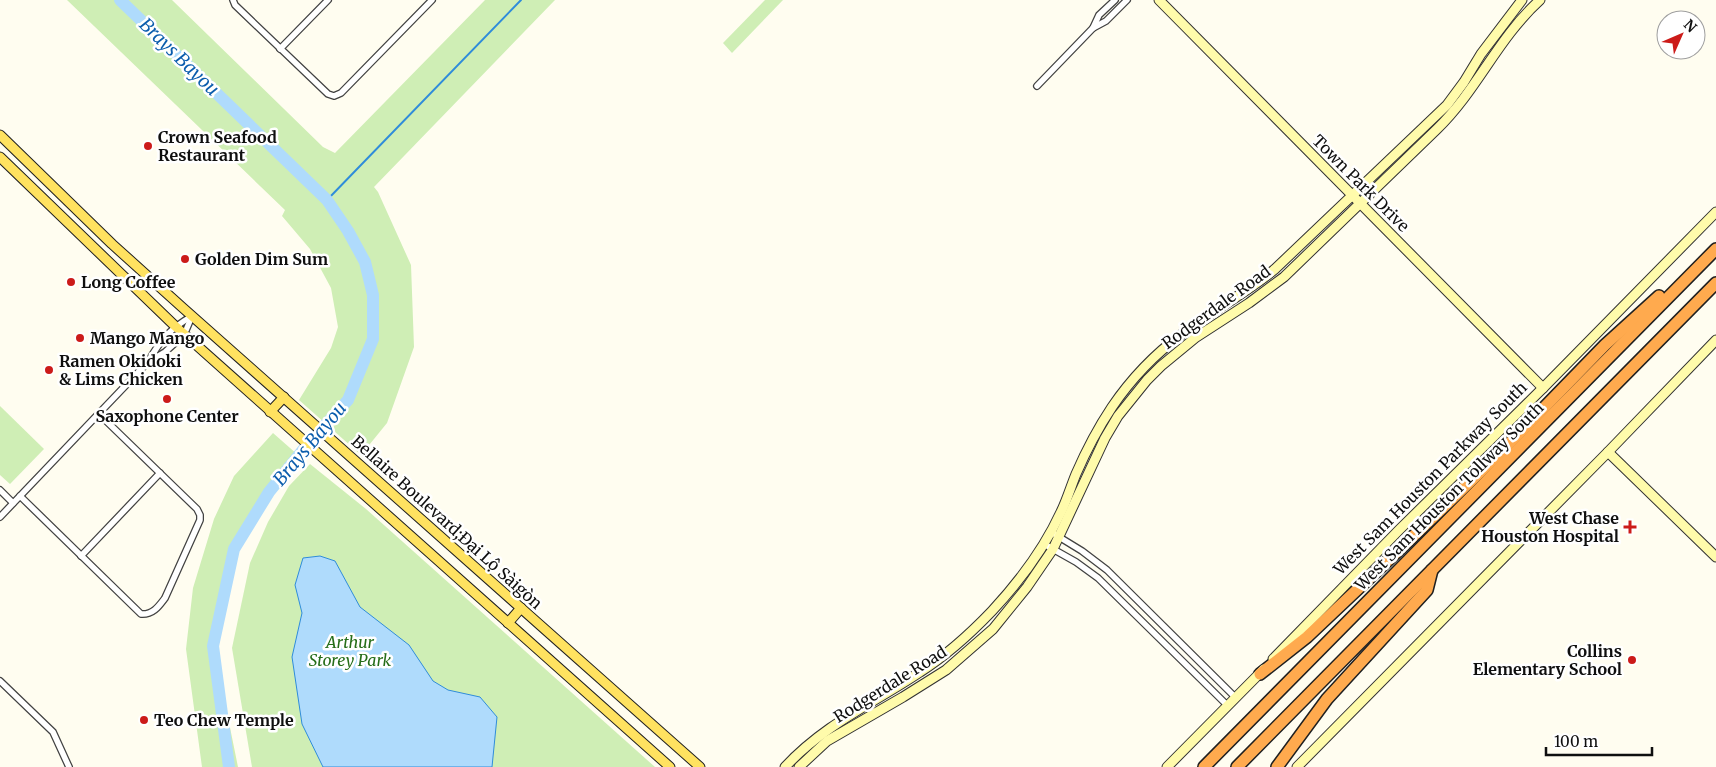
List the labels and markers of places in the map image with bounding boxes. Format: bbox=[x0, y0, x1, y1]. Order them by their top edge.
place label: Crown Seafood Restaurant bbox=[158, 127, 277, 165]
marker: Crown Seafood Restaurant bbox=[142, 140, 154, 152]
place label: Golden Dim Sum bbox=[195, 249, 328, 269]
marker: Golden Dim Sum bbox=[179, 253, 191, 265]
place label: Long Coffee bbox=[81, 272, 176, 292]
marker: Long Coffee bbox=[65, 276, 77, 288]
place label: Mango Mango bbox=[90, 328, 205, 348]
marker: Mango Mango bbox=[74, 332, 86, 344]
place label: Ramen Okidoki & Lims Chicken bbox=[59, 351, 183, 389]
marker: Ramen Okidoki & Lims Chicken bbox=[43, 364, 55, 376]
marker: Saxophone Center bbox=[161, 393, 173, 405]
place label: Saxophone Center bbox=[95, 406, 239, 426]
place label: West Chase Houston Hospital bbox=[1481, 508, 1619, 546]
marker: West Chase Houston Hospital bbox=[1623, 520, 1637, 534]
place label: Collins Elementary School bbox=[1473, 641, 1622, 679]
marker: Collins Elementary School bbox=[1626, 654, 1638, 666]
place label: Teo Chew Temple bbox=[154, 710, 294, 730]
marker: Teo Chew Temple bbox=[138, 714, 150, 726]

